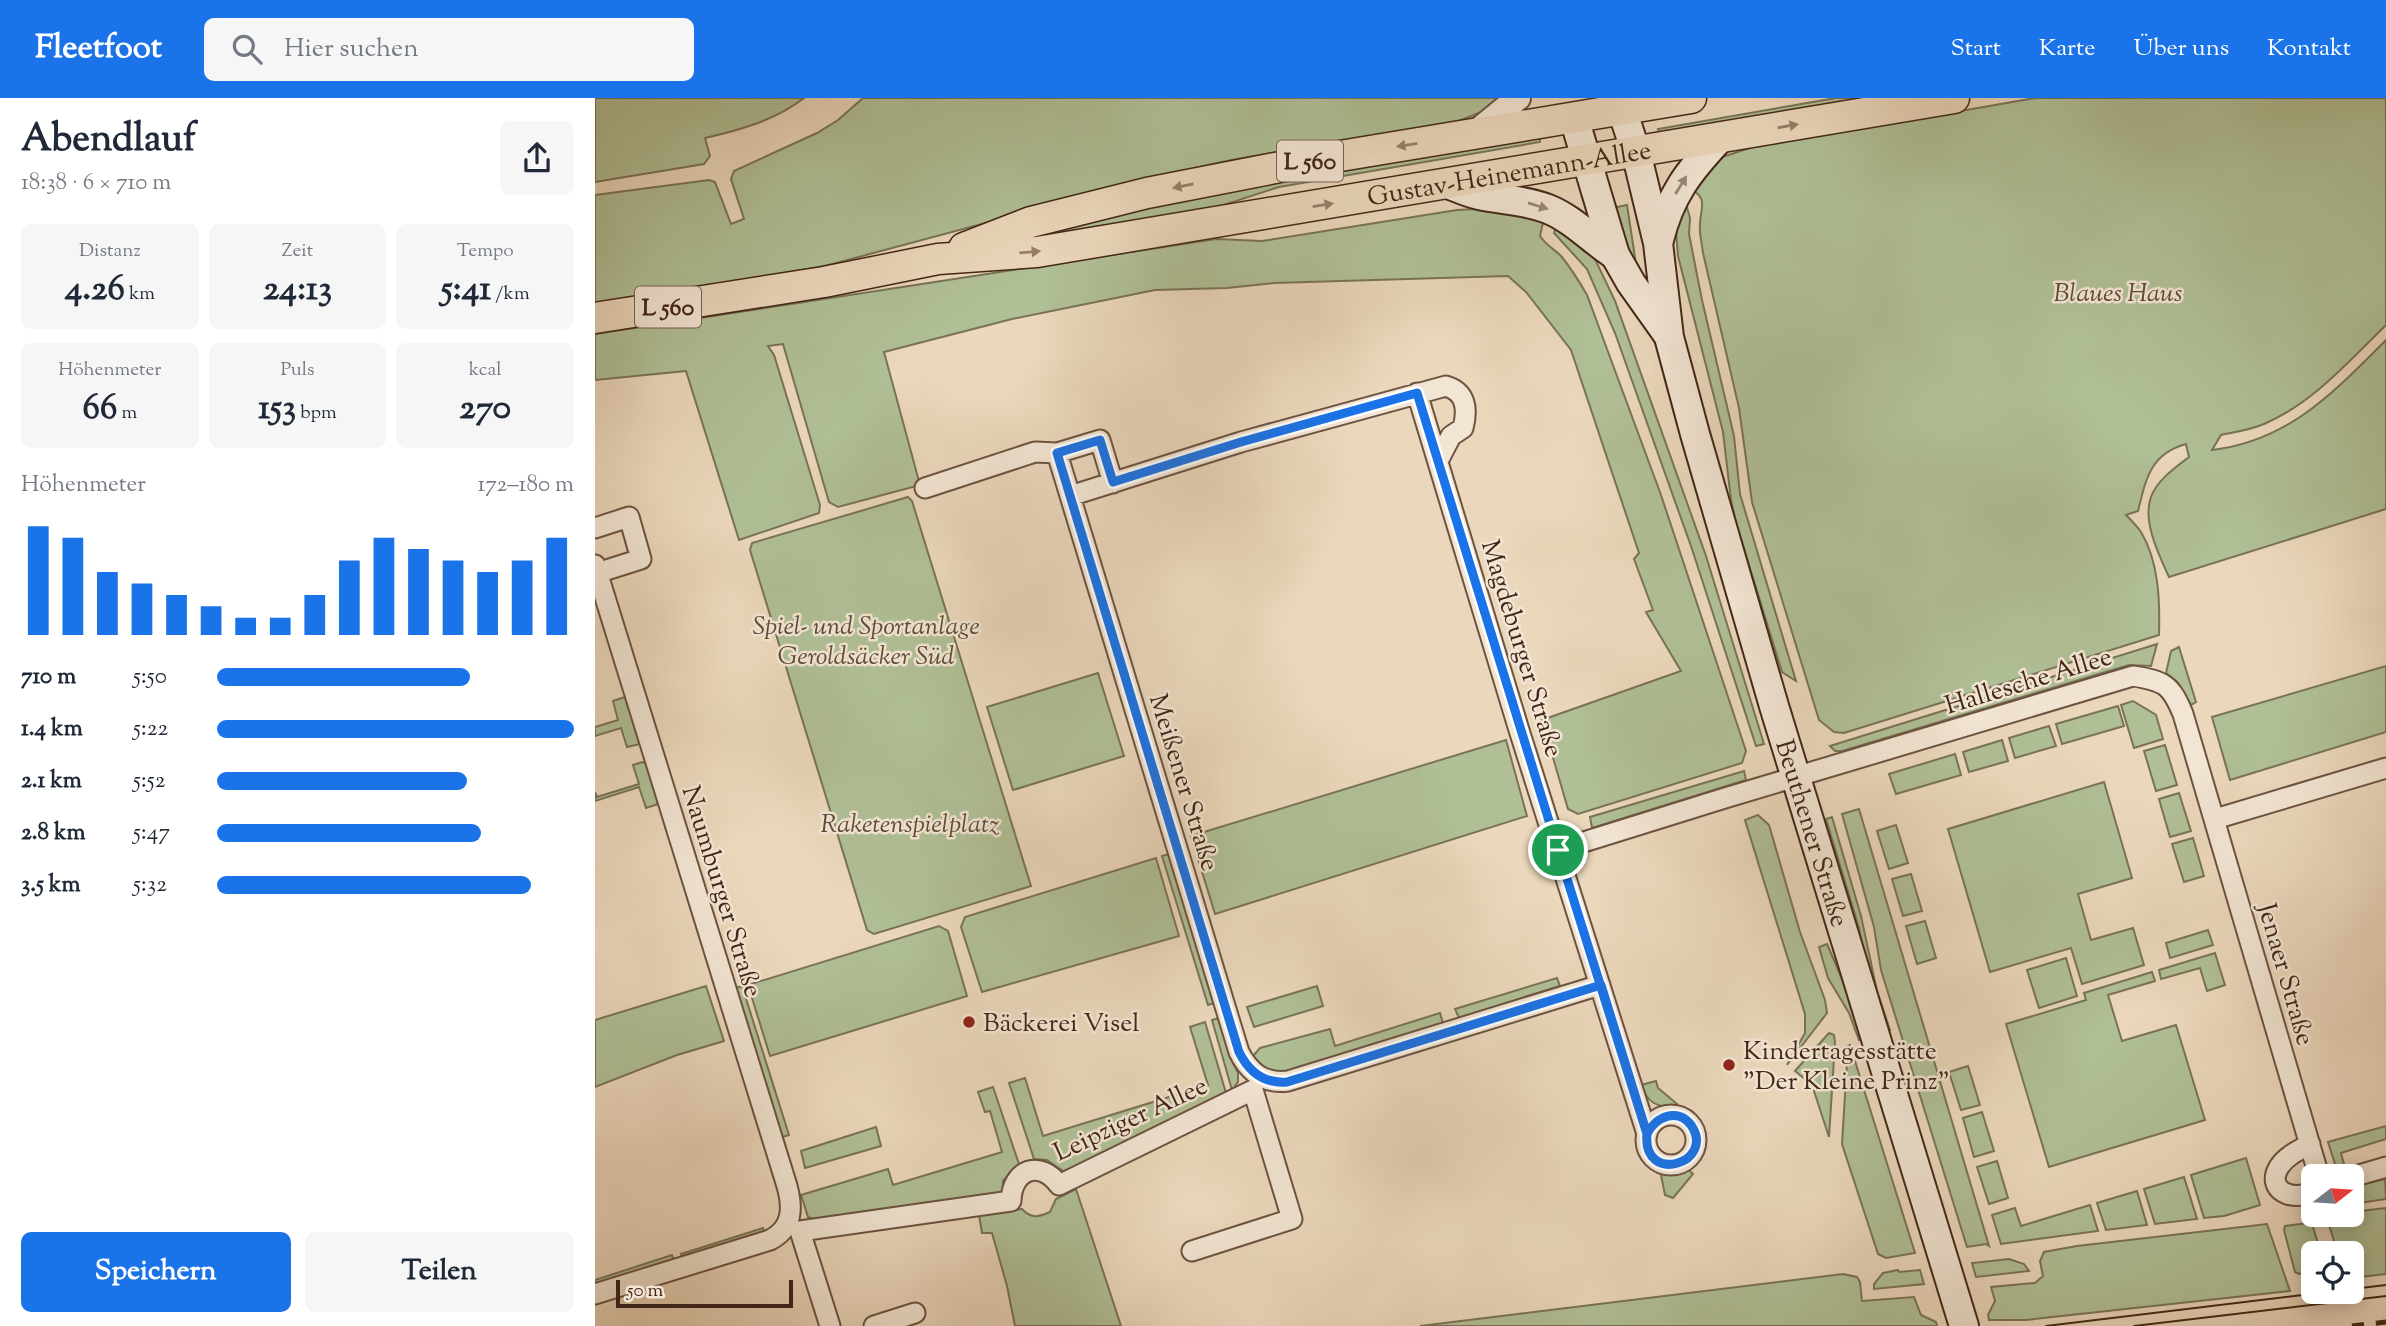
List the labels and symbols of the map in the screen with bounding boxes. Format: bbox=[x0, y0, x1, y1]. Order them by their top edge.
one-way arrow bbox=[1777, 120, 1799, 131]
street label: Gustav-Heinemann-Allee bbox=[1365, 133, 1654, 217]
road number: L 560 bbox=[1277, 140, 1343, 182]
one-way arrow bbox=[1396, 140, 1418, 151]
one-way arrow bbox=[1674, 176, 1687, 195]
one-way arrow bbox=[1172, 181, 1194, 192]
one-way arrow bbox=[1312, 199, 1334, 210]
one-way arrow bbox=[1528, 202, 1549, 212]
one-way arrow bbox=[1020, 247, 1042, 258]
park label: Blaues Haus bbox=[2054, 276, 2182, 313]
road number: L 560 bbox=[635, 286, 701, 328]
street label: Magdeburger Straße bbox=[1470, 536, 1571, 762]
park label: Spiel- und Sportanlage Geroldsäcker Süd bbox=[752, 609, 980, 676]
street label: Hallesche Allee bbox=[1941, 639, 2117, 725]
street label: Meißener Straße bbox=[1138, 690, 1227, 876]
street label: Beuthener Straße bbox=[1764, 735, 1857, 932]
street label: Naumburger Straße bbox=[671, 781, 770, 1002]
park label: Raketenspielplatz bbox=[820, 807, 1000, 844]
pin bbox=[1528, 820, 1588, 880]
street label: Jenaer Straße bbox=[2246, 897, 2323, 1050]
place label: Bäckerei Visel bbox=[983, 1006, 1140, 1043]
marker: Bäckerei Visel bbox=[961, 1014, 977, 1030]
place label: Kindertagesstätte "Der Kleine Prinz" bbox=[1743, 1034, 1950, 1101]
marker: Kindertagesstätte "Der Kleine Prinz" bbox=[1721, 1057, 1737, 1073]
street label: Leipziger Allee bbox=[1048, 1068, 1214, 1172]
north arrow bbox=[2301, 1164, 2364, 1227]
scale bar bbox=[616, 1277, 793, 1309]

